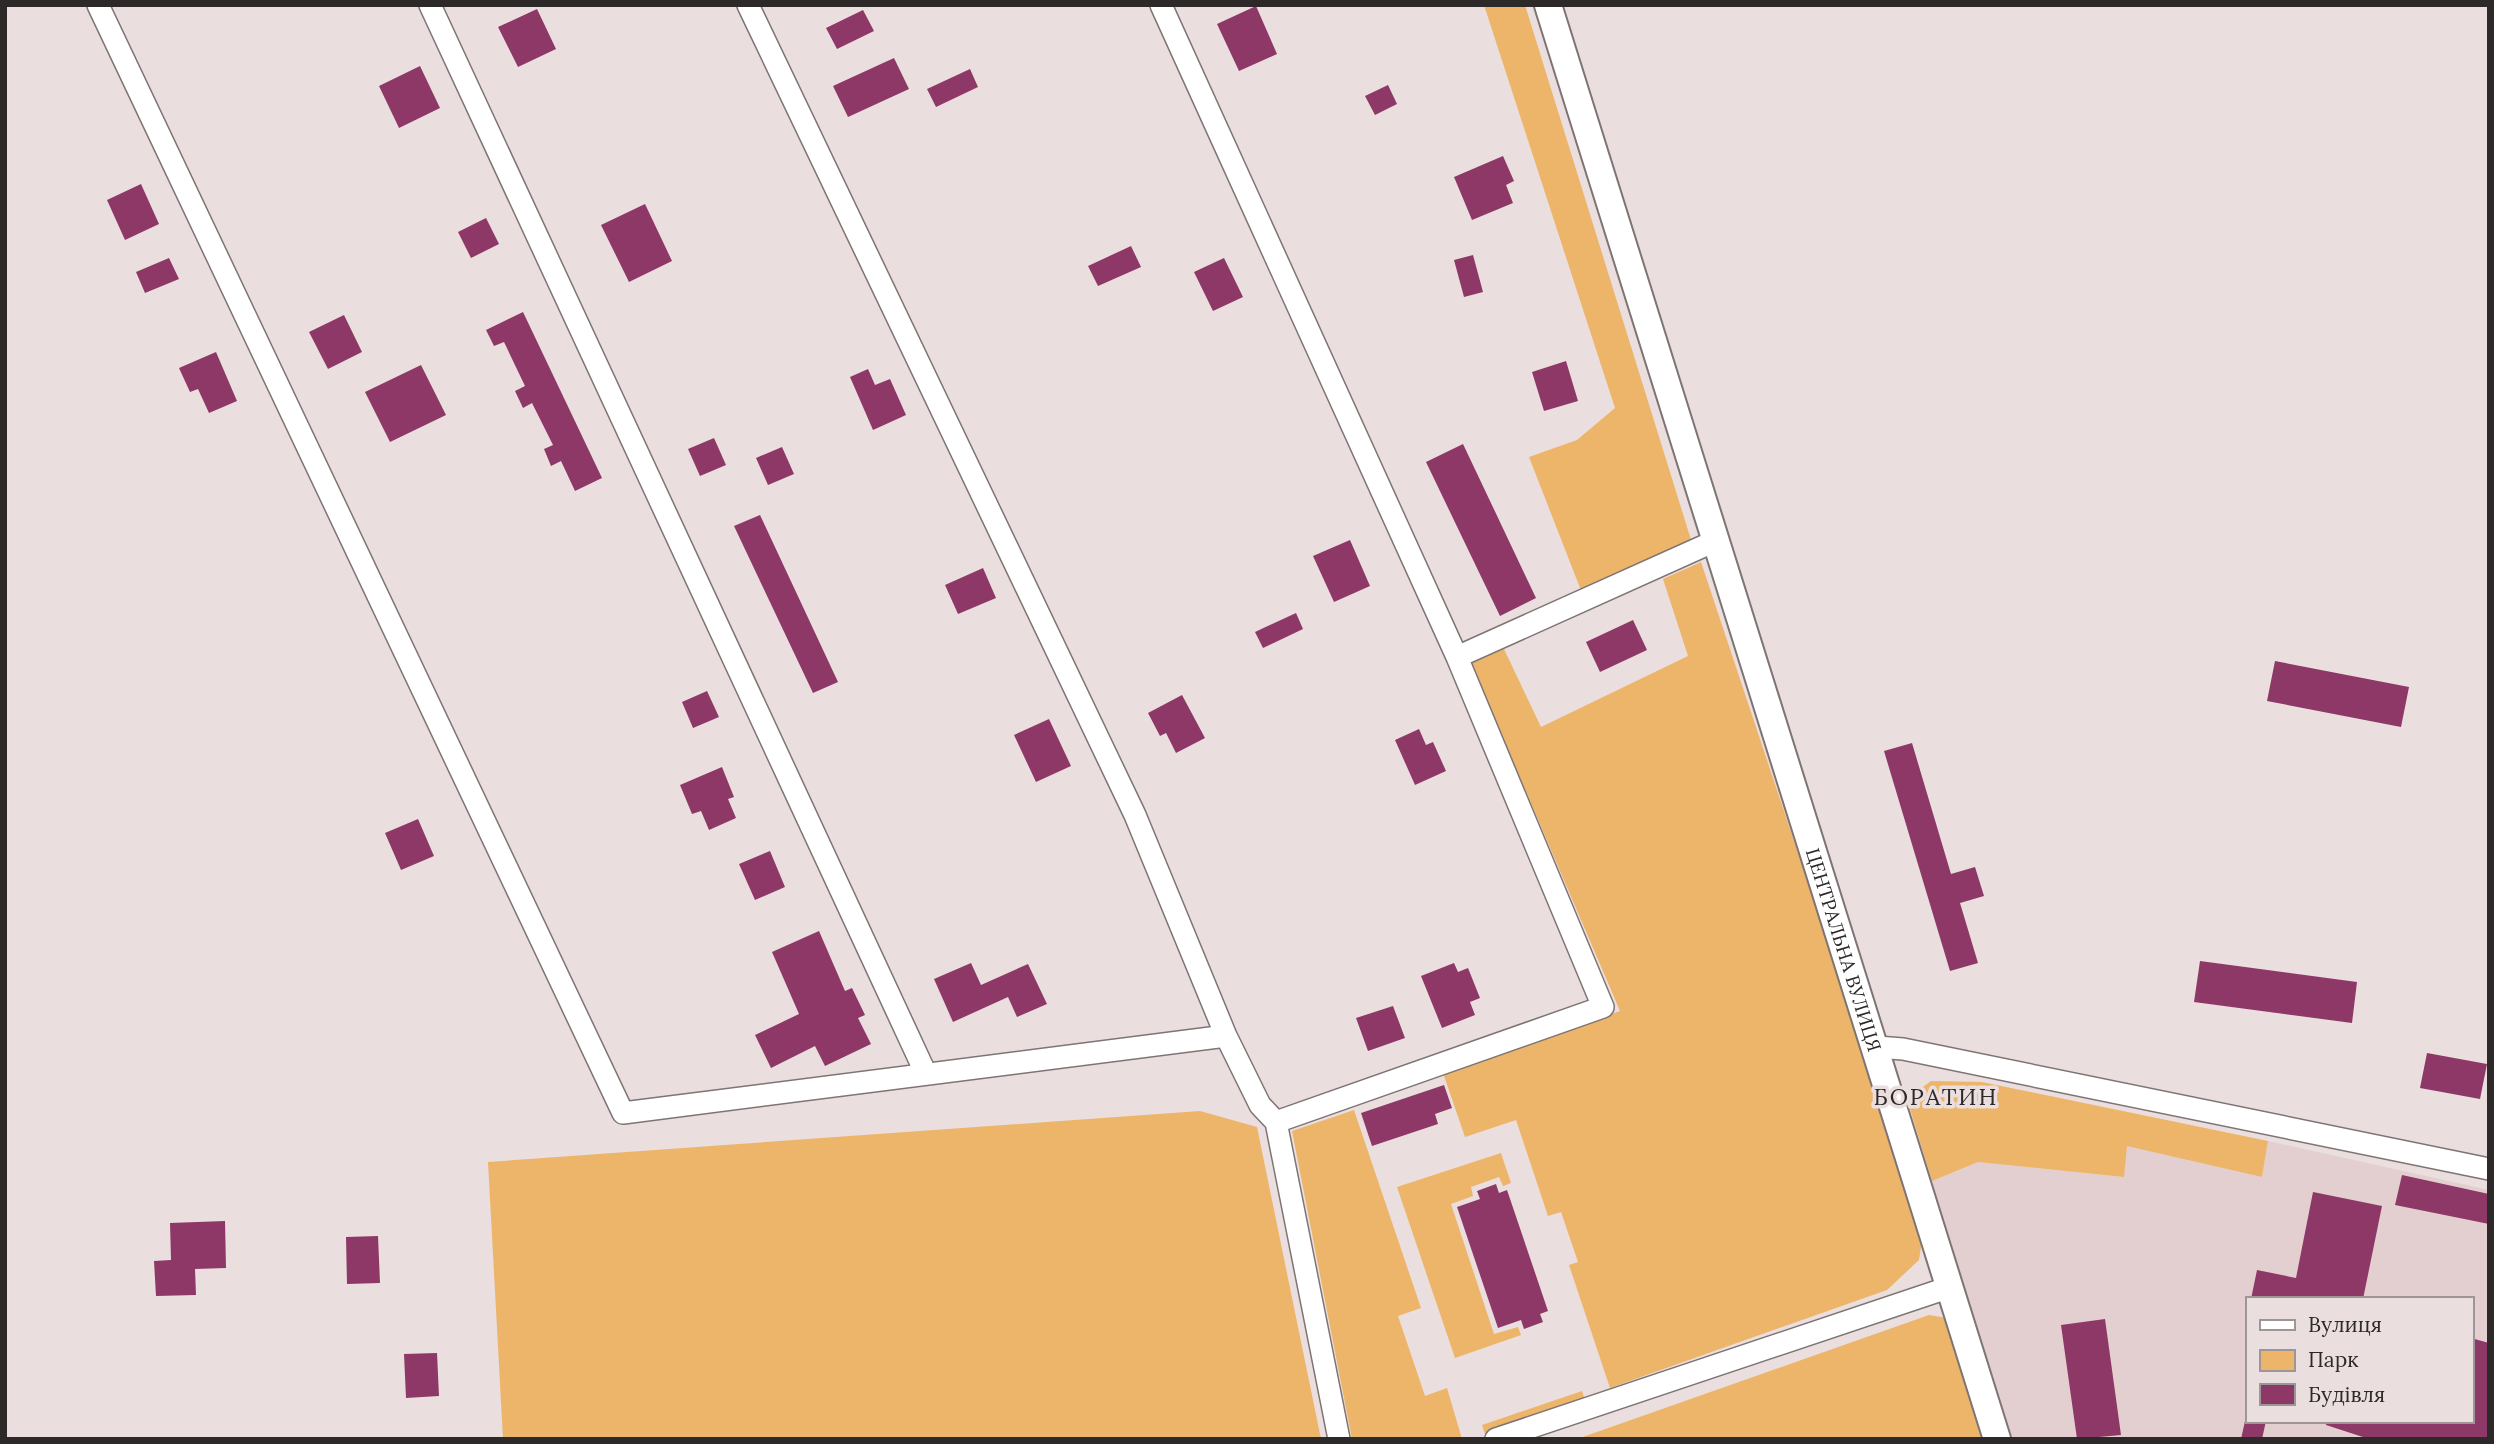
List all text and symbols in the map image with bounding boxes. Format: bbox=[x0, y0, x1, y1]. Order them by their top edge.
street label: ЦЕНТРАЛЬНА ВУЛИЦЯ bbox=[1801, 845, 1887, 1055]
district label: БОРАТИН bbox=[1874, 1082, 1998, 1111]
legend bbox=[2246, 1297, 2473, 1423]
text: Вулиця bbox=[2308, 1311, 2382, 1338]
text: Парк bbox=[2308, 1346, 2359, 1373]
text: Будівля bbox=[2308, 1381, 2385, 1408]

